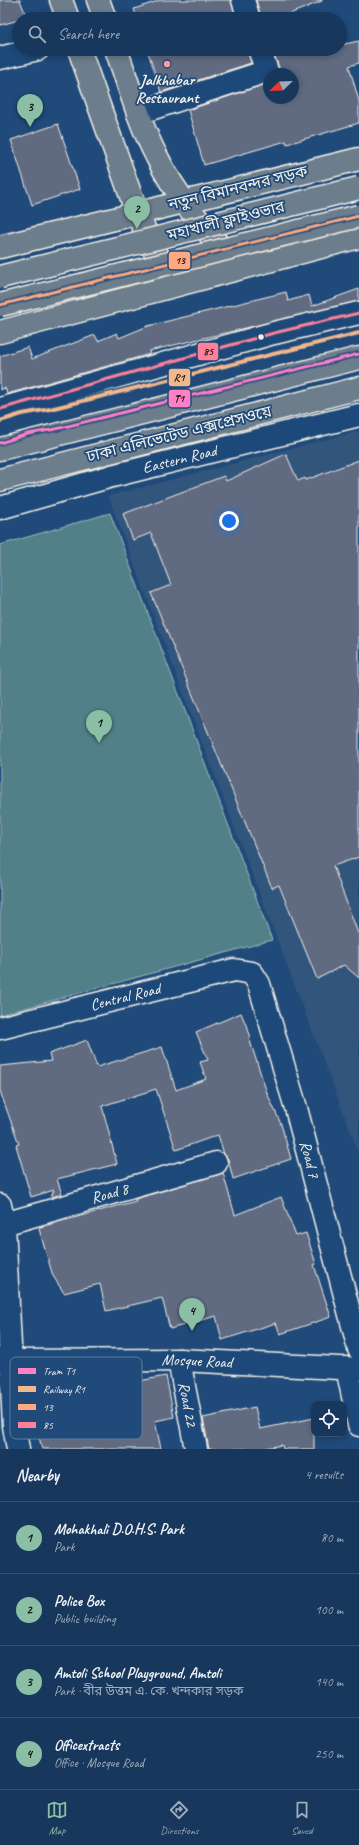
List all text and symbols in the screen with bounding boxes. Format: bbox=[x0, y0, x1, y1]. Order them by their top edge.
search box bbox=[12, 12, 347, 56]
icon: search bbox=[26, 23, 48, 45]
text: Search here bbox=[58, 25, 119, 44]
marker: Jalkhabar Restaurant bbox=[162, 59, 172, 69]
north arrow bbox=[263, 68, 299, 104]
place label: Jalkhabar Restaurant bbox=[136, 70, 200, 108]
pin: 3 bbox=[17, 94, 43, 127]
street label: নতুন বিমানবন্দর সড়ক bbox=[165, 161, 311, 215]
pin: 2 bbox=[124, 196, 150, 229]
street label: মহাখালী ফ্লাইওভার bbox=[164, 197, 287, 246]
line badge: 13 bbox=[168, 251, 191, 270]
text: 13 bbox=[175, 253, 186, 267]
unlabelled marker bbox=[256, 332, 266, 342]
line badge: 85 bbox=[197, 342, 219, 361]
text: 85 bbox=[203, 344, 214, 358]
line badge: R1 bbox=[168, 368, 191, 387]
text: R1 bbox=[174, 370, 186, 384]
line badge: T1 bbox=[168, 389, 191, 408]
text: T1 bbox=[174, 391, 185, 405]
street label: ঢাকা এলিভেটেড এক্সপ্রেসওয়ে bbox=[83, 401, 275, 467]
street label: Eastern Road bbox=[140, 440, 221, 478]
your location bbox=[219, 511, 239, 531]
pin: 1 bbox=[86, 710, 112, 743]
street label: Central Road bbox=[88, 978, 165, 1015]
street label: Road 7 bbox=[295, 1139, 324, 1181]
street label: Road 8 bbox=[89, 1178, 132, 1208]
pin: 4 bbox=[179, 1298, 205, 1331]
street label: Mosque Road bbox=[161, 1350, 235, 1373]
legend bbox=[10, 1357, 142, 1439]
text: Tram T1 bbox=[43, 1364, 76, 1378]
street label: Road 22 bbox=[173, 1380, 202, 1430]
text: Railway R1 bbox=[43, 1382, 86, 1396]
text: 13 bbox=[43, 1400, 54, 1414]
map controls bbox=[311, 1401, 347, 1437]
button: locate bbox=[311, 1401, 347, 1437]
text: 85 bbox=[43, 1418, 54, 1432]
text: Nearby bbox=[16, 1465, 59, 1486]
text: 4 results bbox=[305, 1467, 343, 1483]
text: Mohakhali D.O.H.S. Park bbox=[54, 1520, 184, 1539]
text: 1 bbox=[26, 1530, 32, 1546]
text: 80 m bbox=[321, 1530, 343, 1546]
text: Park bbox=[54, 1539, 75, 1555]
text: Police Box bbox=[54, 1592, 104, 1611]
text: 2 bbox=[26, 1602, 32, 1618]
text: 100 m bbox=[315, 1602, 343, 1618]
text: Public building bbox=[54, 1611, 116, 1627]
text: Amtoli School Playground, Amtoli bbox=[54, 1664, 221, 1683]
text: 3 bbox=[26, 1674, 32, 1690]
text: 140 m bbox=[315, 1674, 343, 1690]
text: Park · বীর উত্তম এ. কে. খন্দকার সড়ক bbox=[54, 1683, 244, 1699]
text: Officextracts bbox=[54, 1736, 119, 1755]
text: 4 bbox=[26, 1746, 32, 1762]
text: 250 m bbox=[315, 1746, 343, 1762]
text: Office · Mosque Road bbox=[54, 1755, 144, 1771]
tab: Map bbox=[46, 1799, 68, 1837]
tab: Directions bbox=[160, 1799, 199, 1837]
tab: Saved bbox=[291, 1799, 313, 1837]

